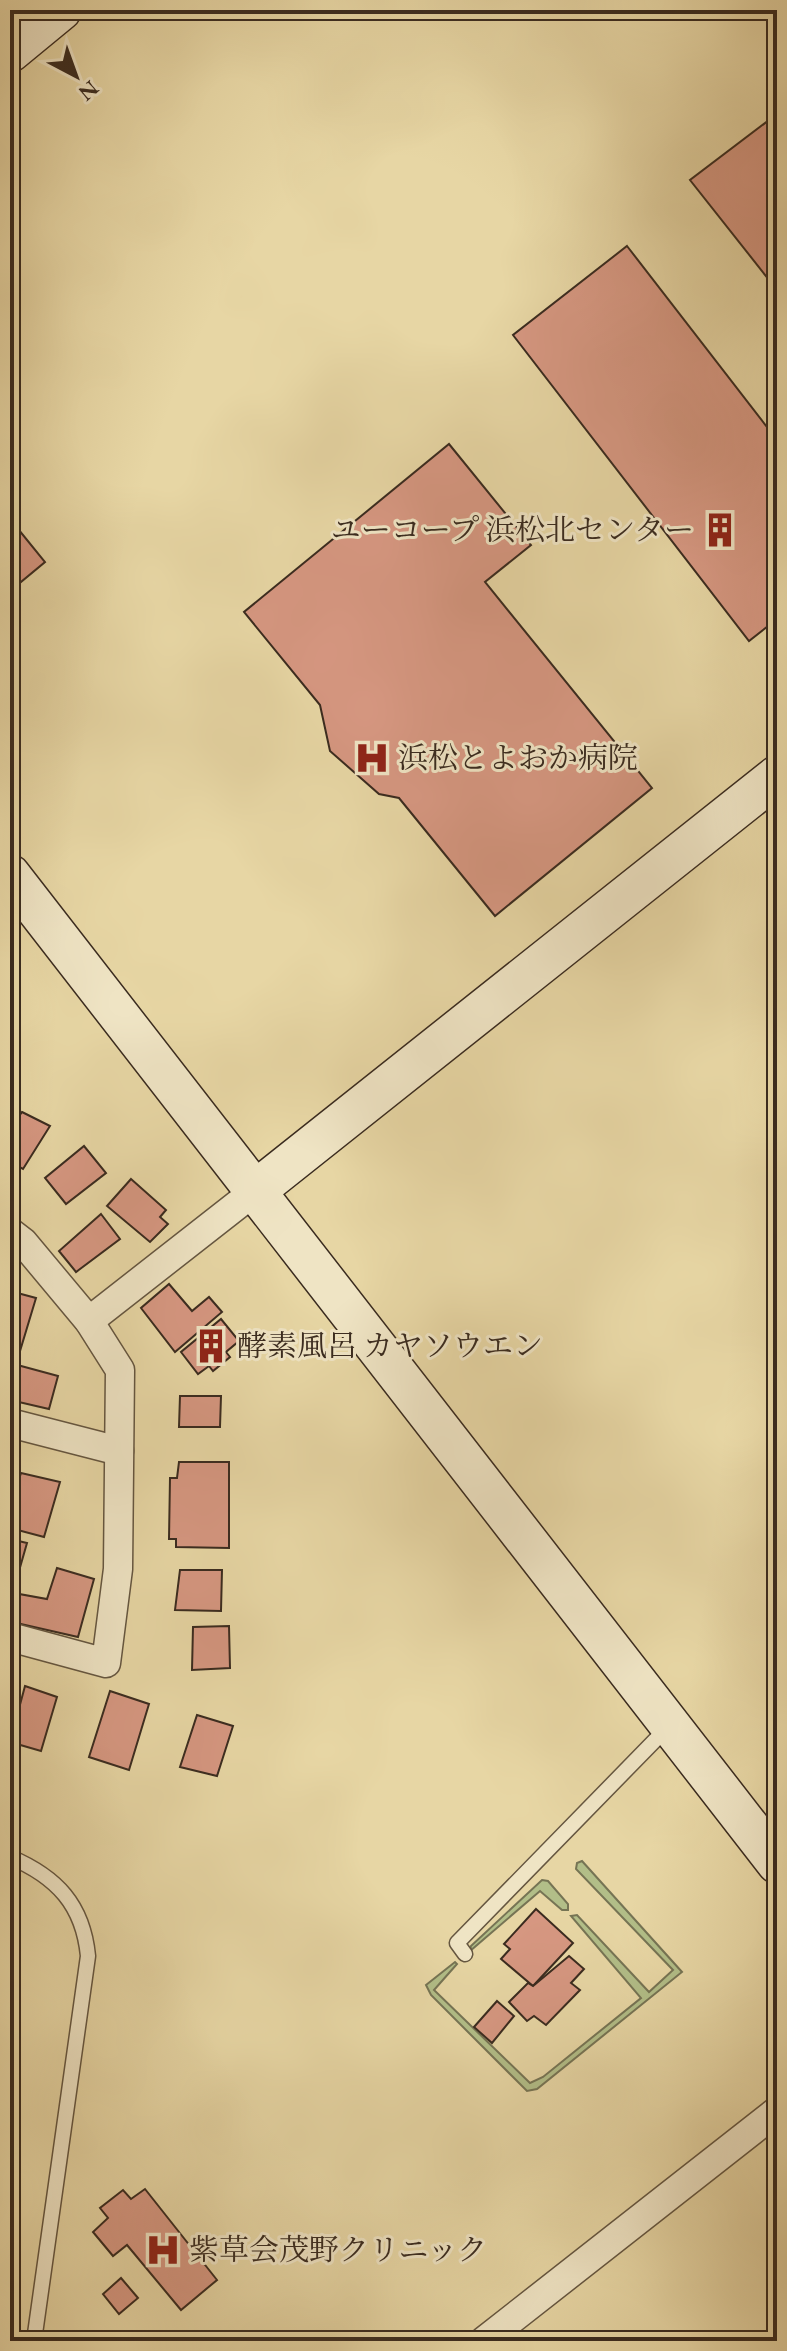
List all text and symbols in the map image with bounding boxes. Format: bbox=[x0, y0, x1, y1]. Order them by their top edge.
north arrow bbox=[36, 36, 116, 116]
text: N bbox=[72, 74, 105, 108]
place label: ユーコープ 浜松北センター bbox=[331, 510, 694, 549]
building icon: ユーコープ 浜松北センター bbox=[701, 511, 739, 549]
place label: 浜松とよおか病院 bbox=[398, 738, 638, 777]
hospital icon: 浜松とよおか病院 bbox=[353, 739, 391, 777]
place label: 酵素風呂 カヤソウエン bbox=[237, 1326, 543, 1365]
building icon: 酵素風呂 カヤソウエン bbox=[192, 1327, 230, 1365]
place label: 紫草会茂野クリニック bbox=[189, 2230, 487, 2269]
hospital icon: 紫草会茂野クリニック bbox=[144, 2231, 182, 2269]

